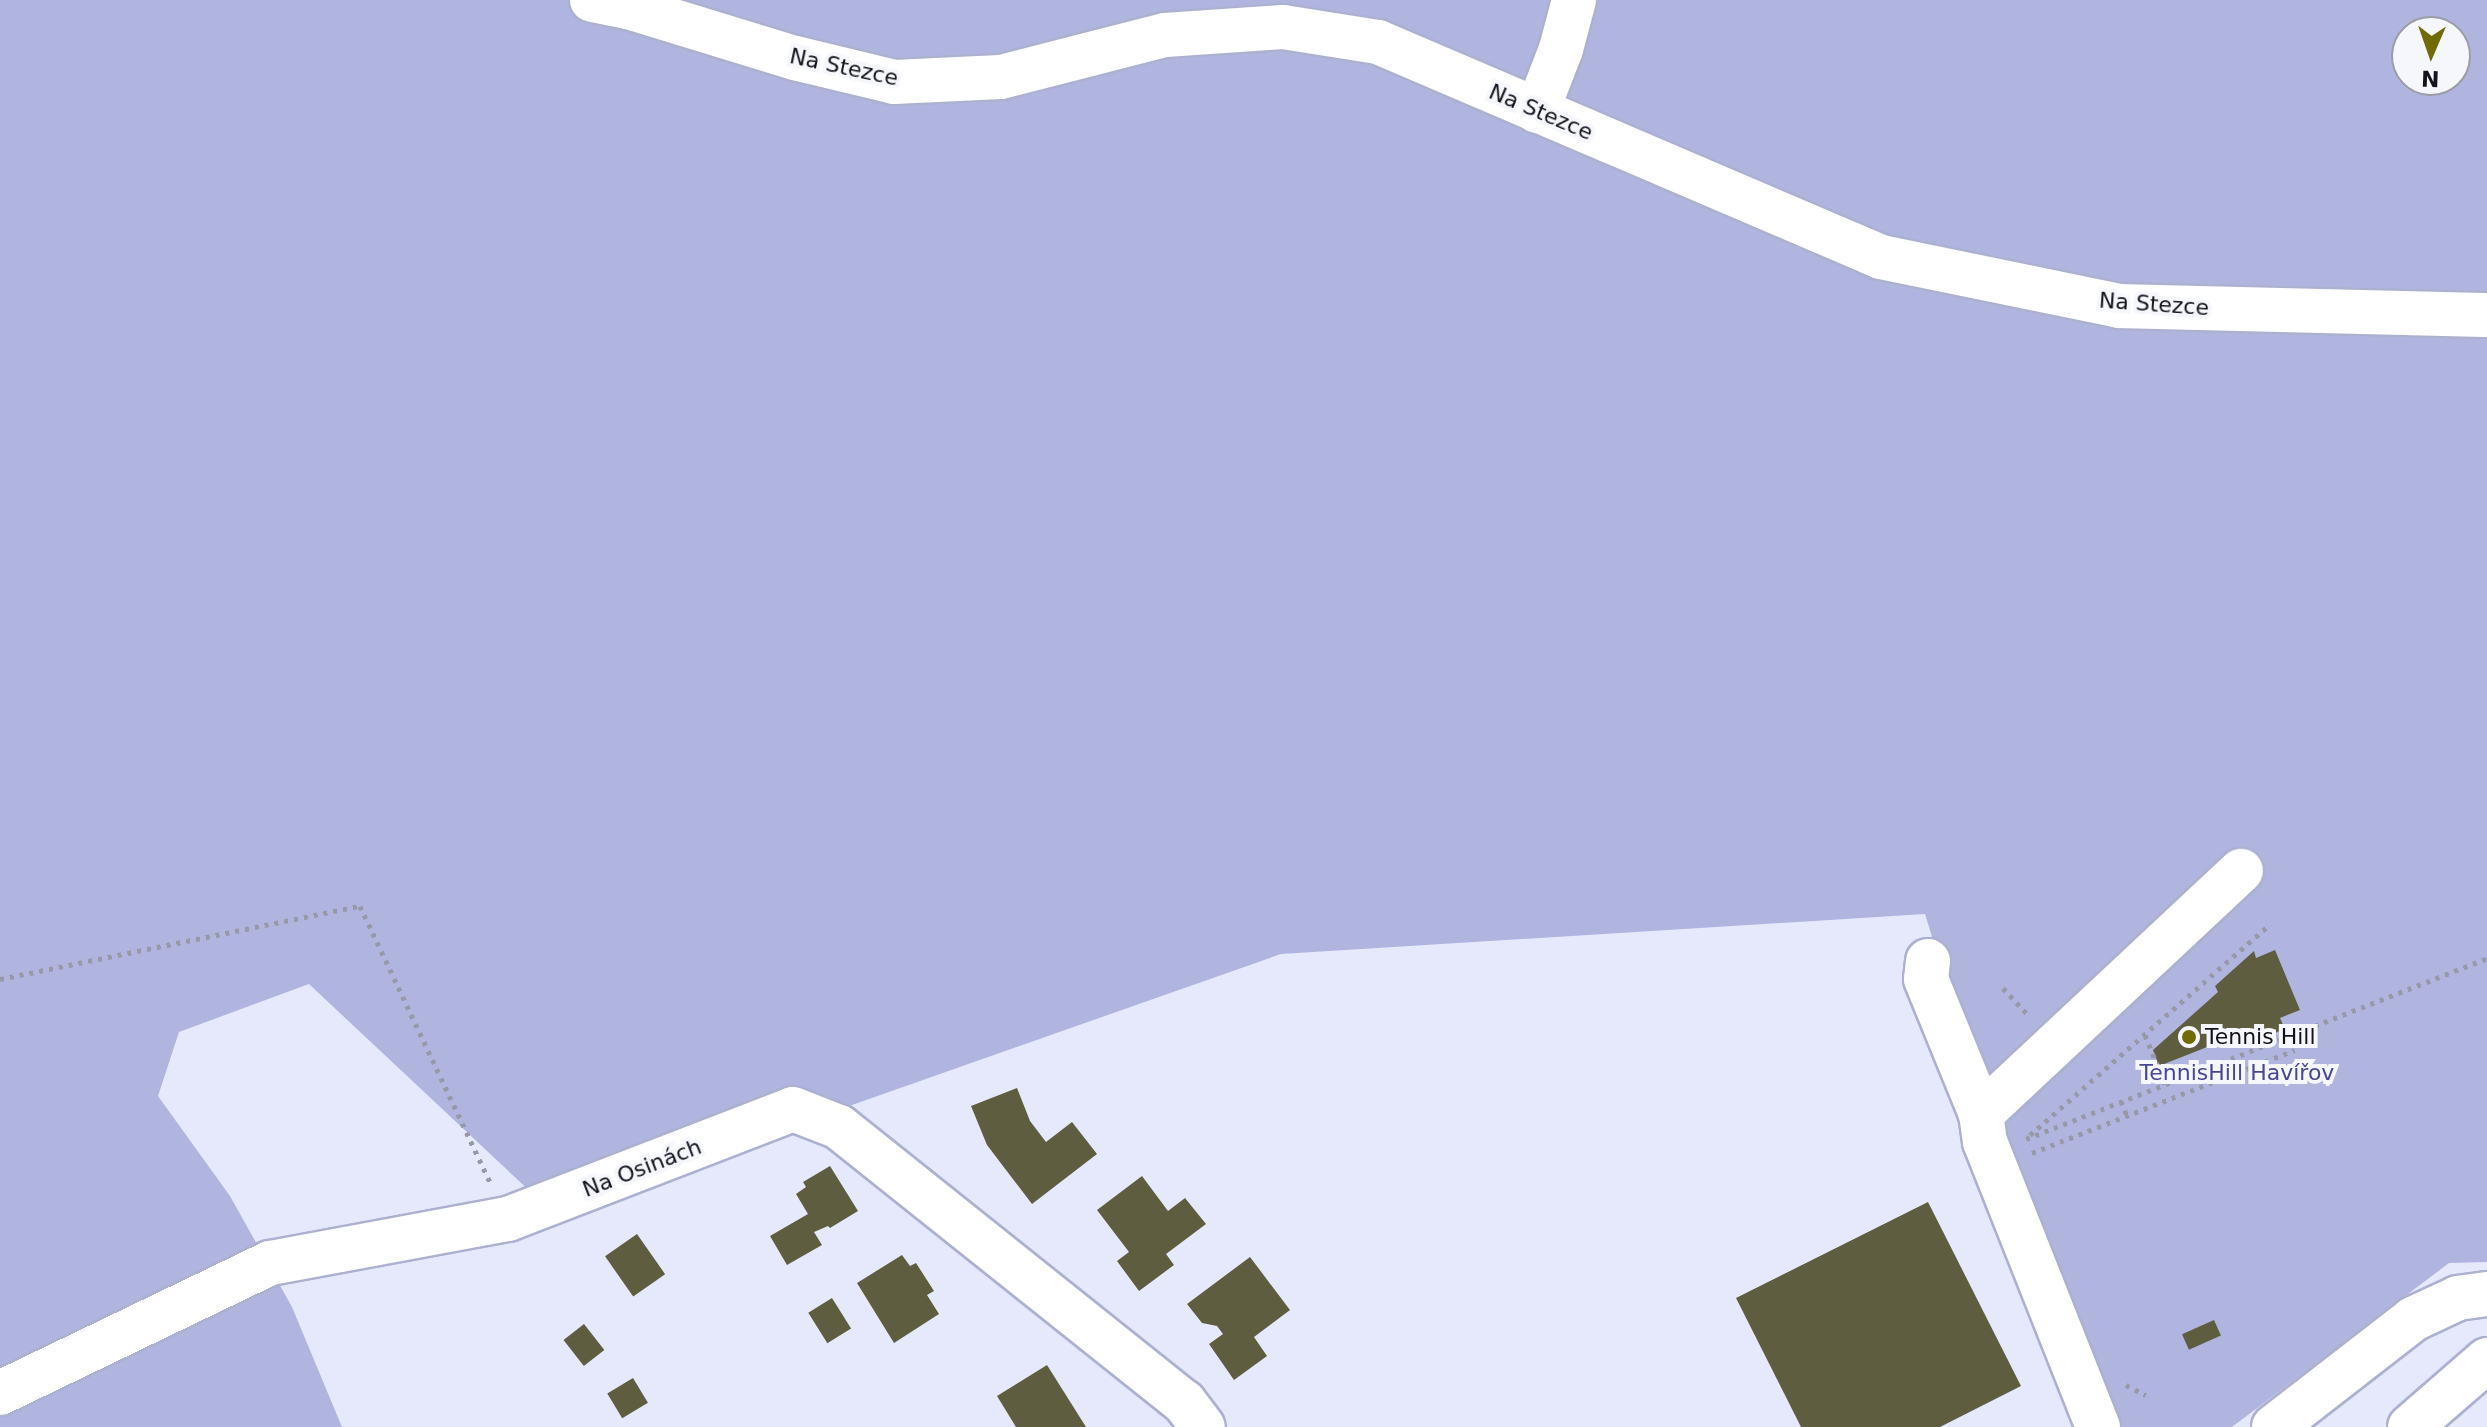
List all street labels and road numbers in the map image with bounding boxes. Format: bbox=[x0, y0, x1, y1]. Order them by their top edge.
street label: Na Stezce bbox=[787, 43, 901, 91]
street label: Na Stezce bbox=[1485, 78, 1597, 146]
street label: Na Stezce bbox=[2098, 287, 2210, 321]
street label: Na Osinách bbox=[579, 1133, 705, 1203]

